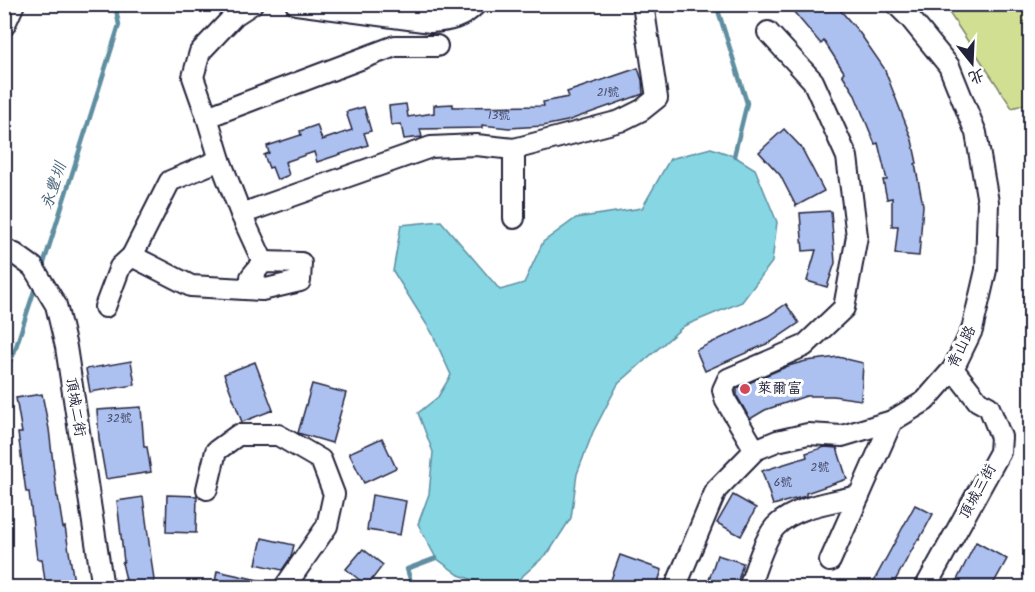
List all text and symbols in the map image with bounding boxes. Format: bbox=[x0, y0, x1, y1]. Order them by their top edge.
north arrow bbox=[942, 33, 1002, 93]
text: 北 bbox=[965, 61, 988, 90]
house number: 21號 bbox=[597, 83, 619, 102]
house number: 13號 bbox=[488, 106, 510, 125]
water label: 永豐圳 bbox=[35, 157, 74, 213]
street label: 青山路 bbox=[941, 322, 983, 372]
street label: 頂城二街 bbox=[58, 375, 92, 439]
place label: 萊爾富 bbox=[757, 377, 802, 401]
marker: 萊爾富 bbox=[738, 382, 752, 396]
house number: 32號 bbox=[106, 409, 132, 428]
house number: 2號 bbox=[811, 458, 829, 477]
street label: 頂城三街 bbox=[953, 460, 1003, 524]
house number: 6號 bbox=[774, 473, 792, 492]

